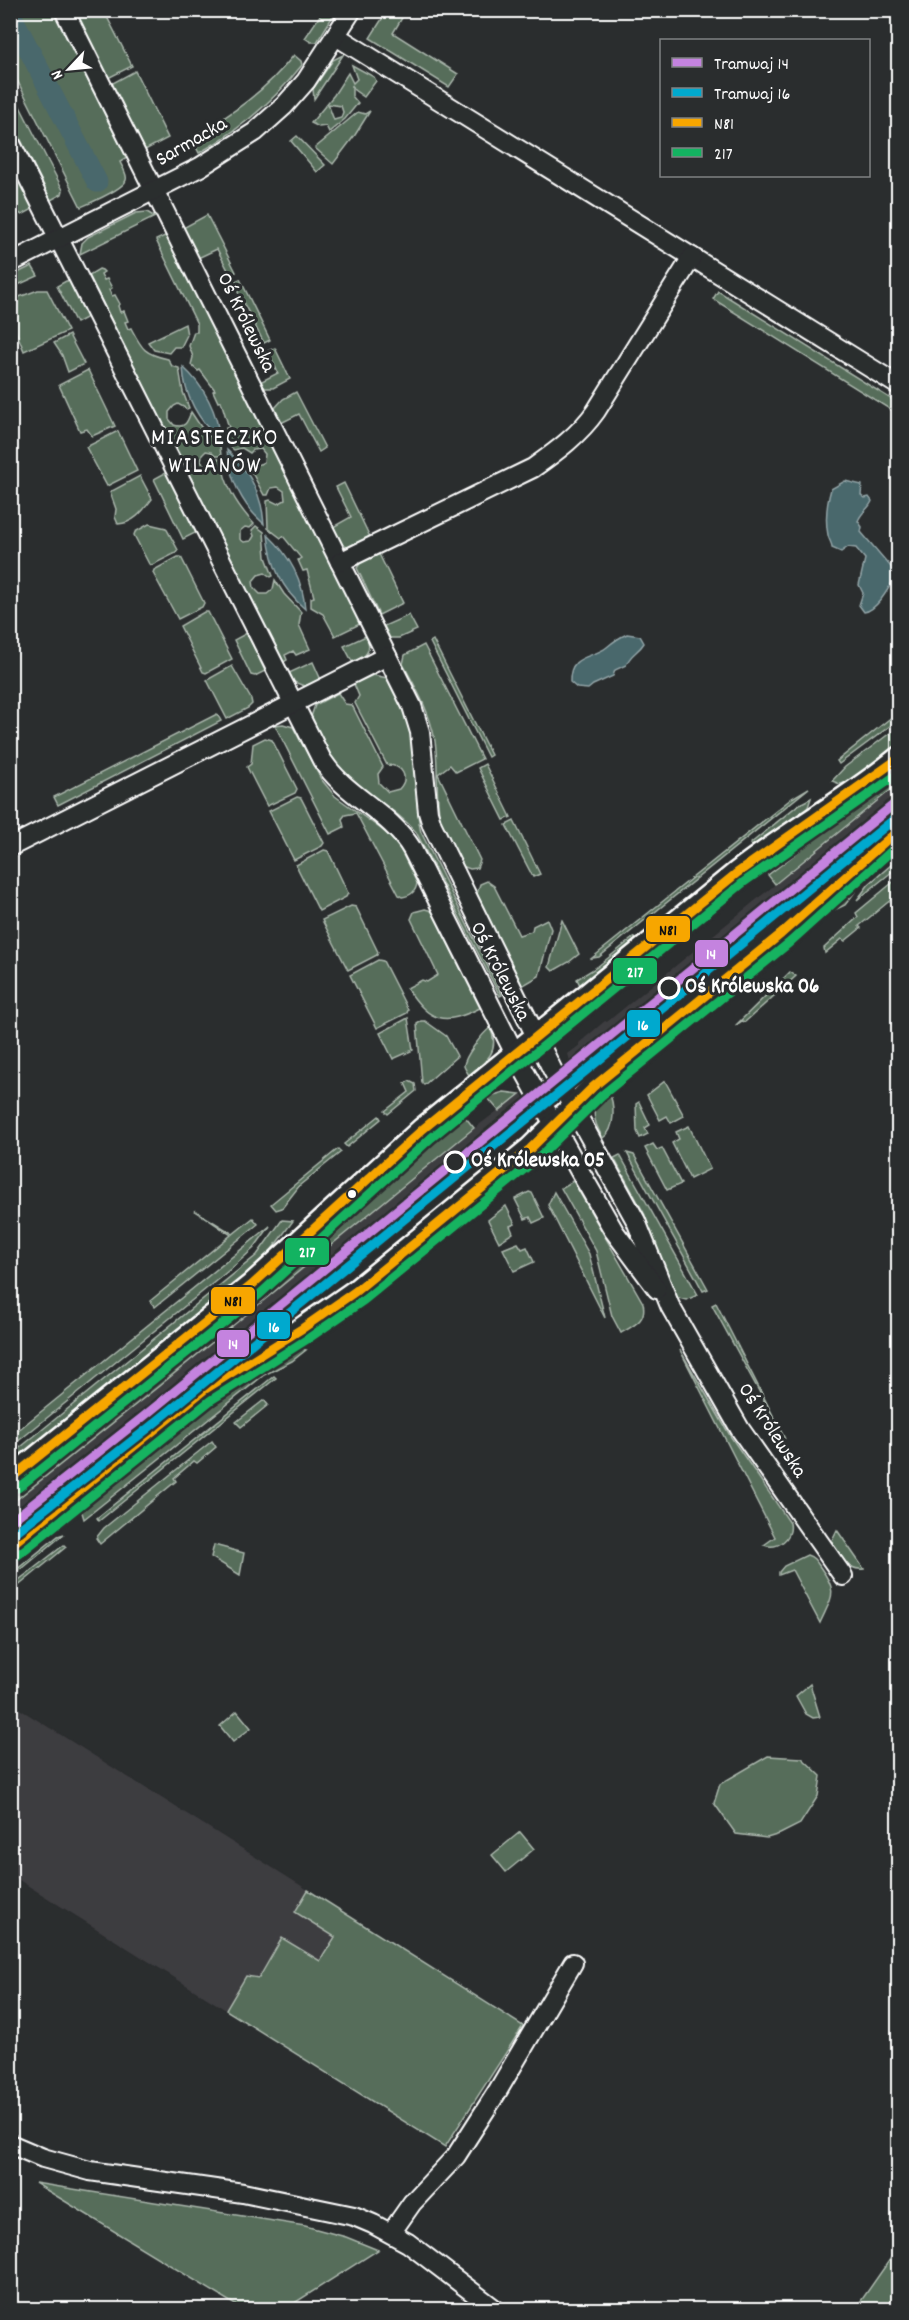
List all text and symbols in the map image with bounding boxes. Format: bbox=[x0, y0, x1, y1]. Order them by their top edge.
north arrow bbox=[39, 39, 99, 99]
legend bbox=[660, 39, 870, 177]
text: Tramwaj 14 bbox=[714, 53, 789, 78]
text: N bbox=[46, 66, 70, 83]
text: Tramwaj 16 bbox=[714, 83, 790, 108]
street label: Sarmacka bbox=[151, 110, 234, 176]
text: N81 bbox=[714, 113, 734, 138]
text: 217 bbox=[714, 143, 733, 168]
street label: Oś Królewska bbox=[208, 268, 283, 379]
district label: MIASTECZKO WILANÓW bbox=[151, 422, 279, 484]
line badge: N81 bbox=[645, 915, 691, 943]
street label: Oś Królewska bbox=[461, 917, 537, 1028]
text: N81 bbox=[659, 920, 677, 943]
line badge: 14 bbox=[694, 939, 729, 968]
text: 14 bbox=[706, 944, 716, 967]
line badge: 217 bbox=[612, 957, 658, 985]
text: 217 bbox=[627, 962, 643, 985]
place label: Oś Królewska 06 bbox=[685, 973, 819, 1003]
marker: Oś Królewska 06 bbox=[658, 977, 680, 999]
line badge: 16 bbox=[626, 1009, 661, 1038]
text: 16 bbox=[637, 1015, 649, 1038]
place label: Oś Królewska 05 bbox=[471, 1147, 605, 1177]
marker: Oś Królewska 05 bbox=[444, 1151, 466, 1173]
unlabelled marker bbox=[346, 1188, 358, 1200]
line badge: 217 bbox=[284, 1237, 330, 1266]
text: 217 bbox=[299, 1242, 315, 1265]
line badge: N81 bbox=[210, 1286, 256, 1315]
text: N81 bbox=[224, 1291, 242, 1314]
line badge: 16 bbox=[256, 1311, 291, 1340]
text: 16 bbox=[268, 1317, 280, 1340]
line badge: 14 bbox=[216, 1329, 250, 1358]
text: 14 bbox=[228, 1334, 238, 1357]
street label: Oś Królewska bbox=[729, 1378, 814, 1485]

